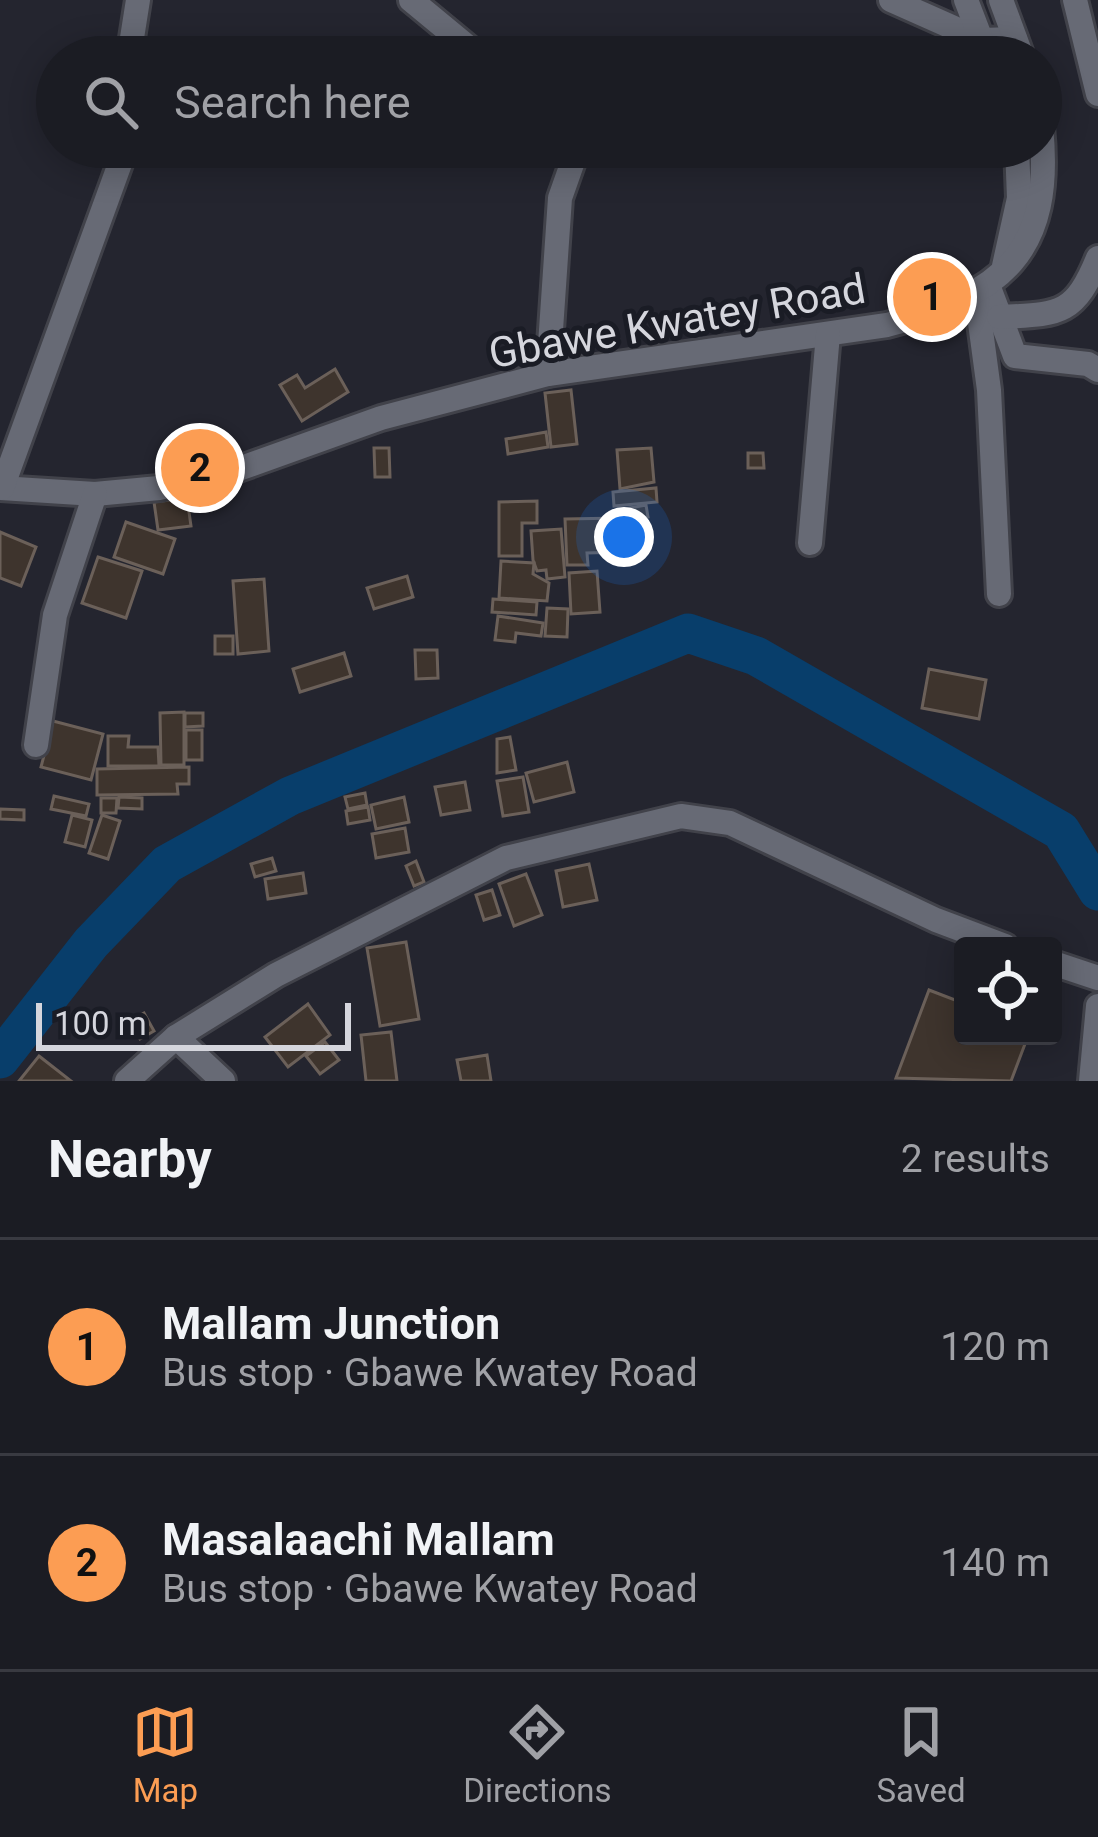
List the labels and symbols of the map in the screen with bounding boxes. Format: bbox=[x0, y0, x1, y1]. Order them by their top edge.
pin: 1 bbox=[893, 252, 971, 342]
street label: Gbawe Kwatey Road bbox=[485, 264, 869, 378]
pin: 2 bbox=[161, 423, 239, 513]
your location bbox=[594, 507, 654, 567]
scale bar bbox=[36, 997, 351, 1050]

